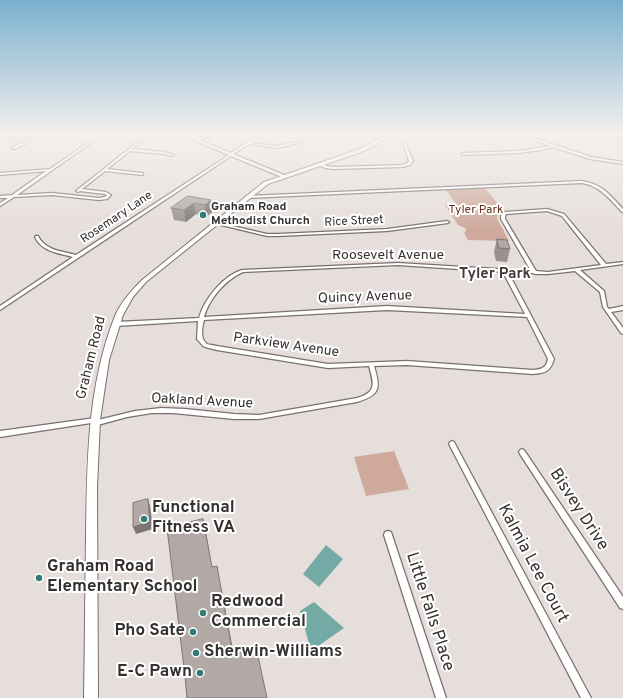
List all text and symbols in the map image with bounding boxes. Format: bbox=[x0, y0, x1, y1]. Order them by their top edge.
street label: Rosemary Lane bbox=[78, 189, 156, 247]
place label: Graham Road Methodist Church bbox=[211, 201, 310, 229]
park label: Tyler Park bbox=[449, 204, 503, 218]
marker: Graham Road Methodist Church bbox=[198, 210, 208, 220]
street label: Rice Street bbox=[324, 213, 384, 231]
street label: Roosevelt Avenue bbox=[332, 248, 444, 264]
district label: Tyler Park bbox=[459, 266, 531, 284]
street label: Quincy Avenue bbox=[318, 288, 412, 308]
street label: Graham Road bbox=[74, 315, 110, 401]
street label: Parkview Avenue bbox=[232, 330, 340, 362]
street label: Oakland Avenue bbox=[151, 391, 253, 413]
street label: Bisvey Drive bbox=[544, 465, 612, 555]
place label: Functional Fitness VA bbox=[152, 499, 235, 539]
street label: Kalmia Lee Court bbox=[492, 501, 572, 627]
marker: Functional Fitness VA bbox=[139, 514, 149, 524]
street label: Little Falls Place bbox=[400, 550, 458, 674]
place label: Graham Road Elementary School bbox=[47, 558, 197, 598]
marker: Graham Road Elementary School bbox=[34, 573, 44, 583]
place label: Redwood Commercial bbox=[211, 593, 306, 633]
marker: Redwood Commercial bbox=[198, 608, 208, 618]
place label: Pho Sate bbox=[114, 622, 185, 642]
marker: Pho Sate bbox=[188, 627, 198, 637]
place label: Sherwin-Williams bbox=[204, 643, 342, 663]
marker: Sherwin-Williams bbox=[191, 648, 201, 658]
place label: E-C Pawn bbox=[117, 663, 192, 683]
marker: E-C Pawn bbox=[195, 668, 205, 678]

